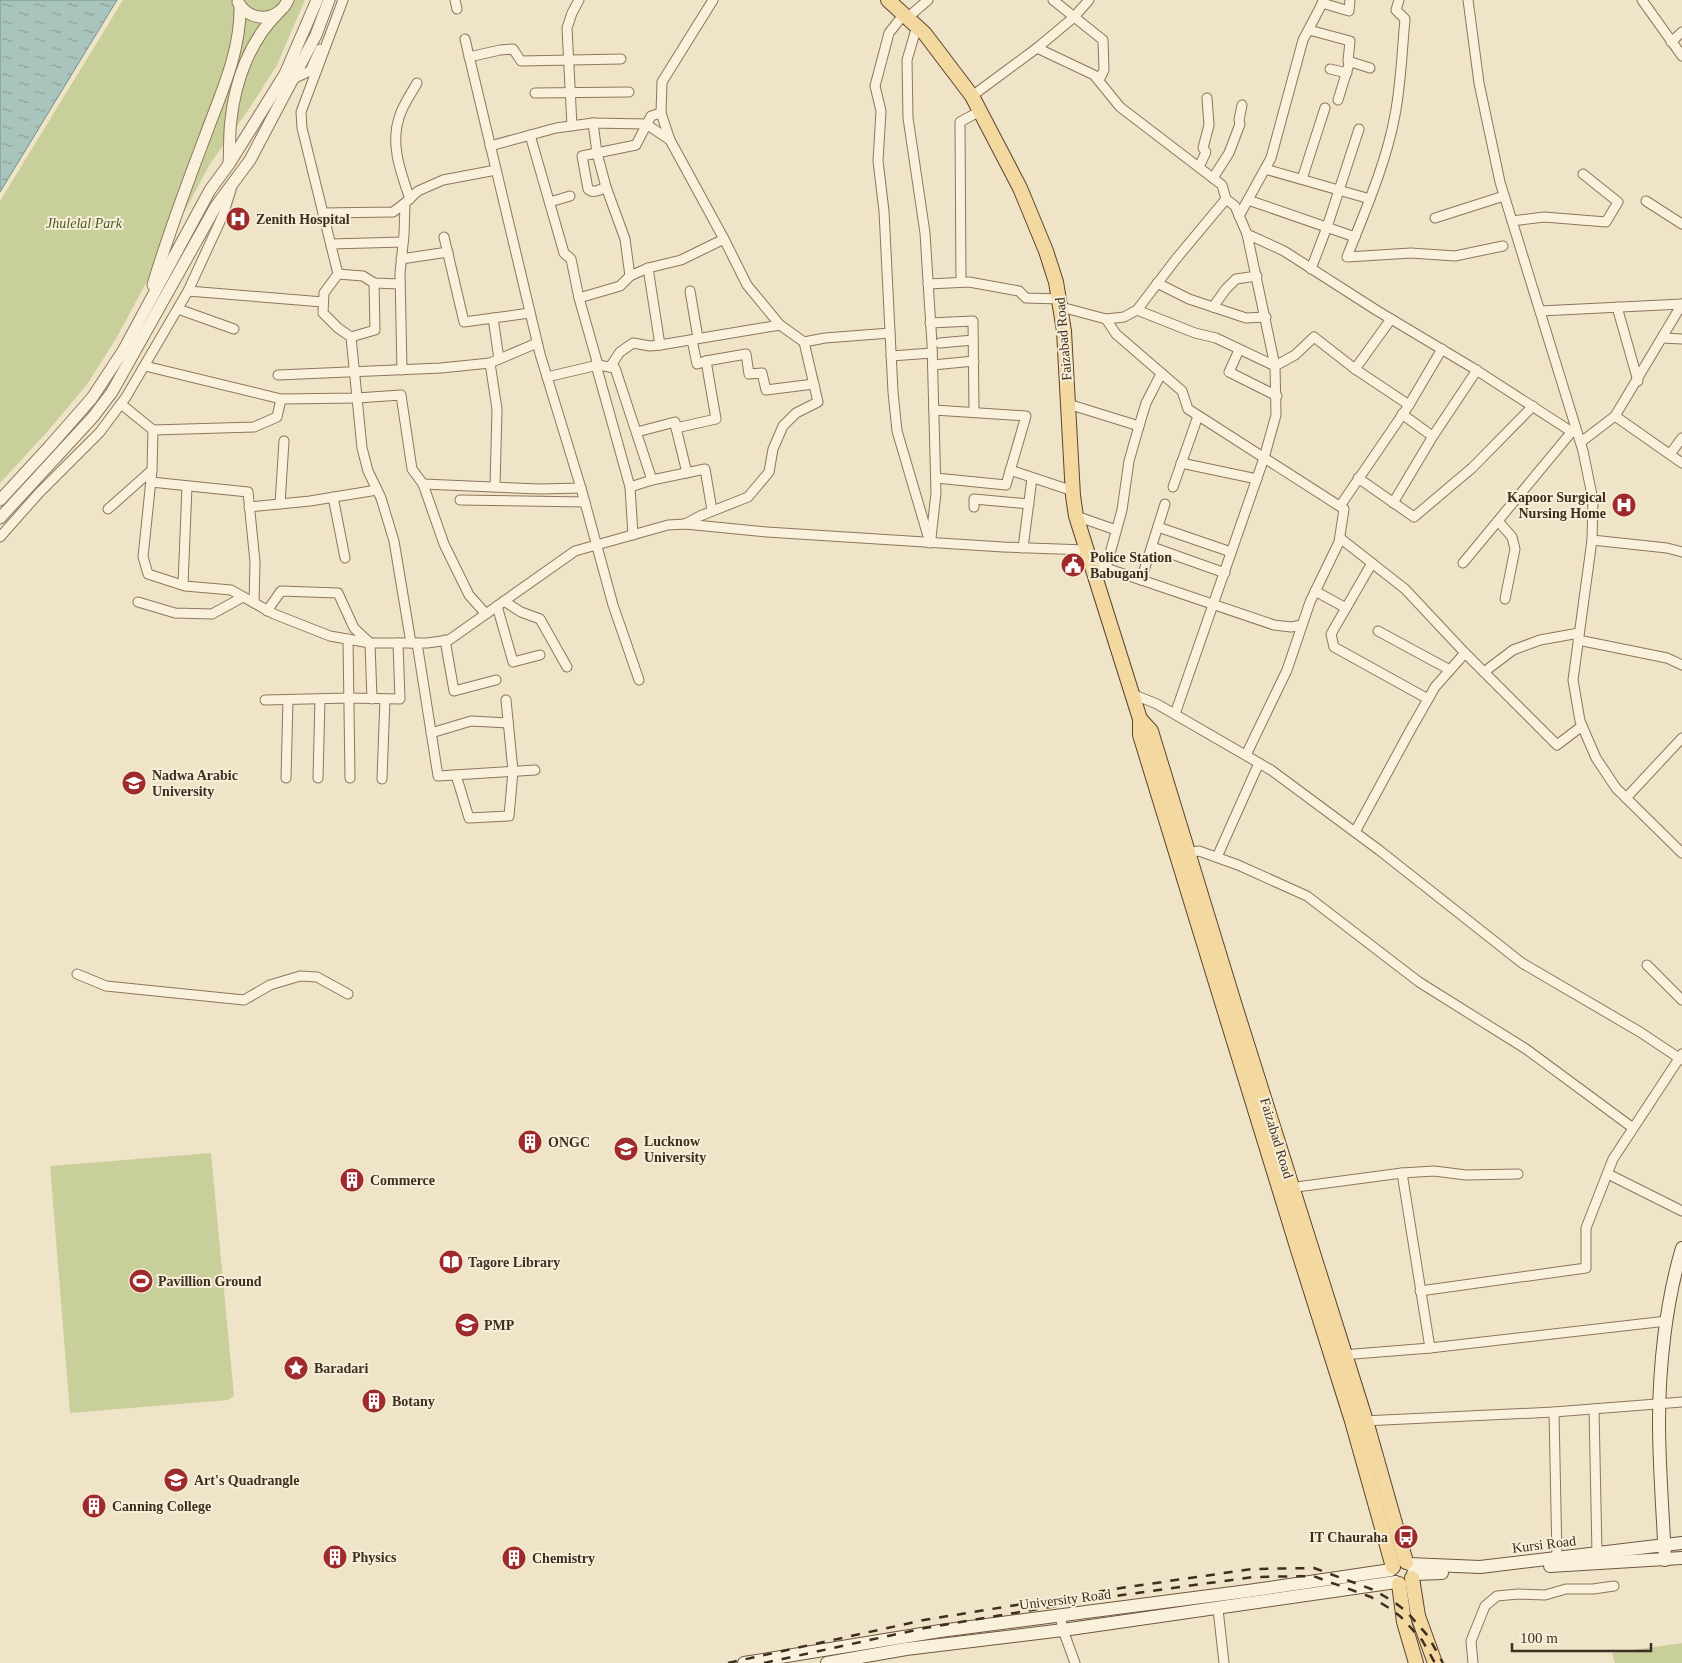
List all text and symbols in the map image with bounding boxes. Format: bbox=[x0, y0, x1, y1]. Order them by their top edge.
hospital icon: Zenith Hospital bbox=[225, 206, 251, 232]
place label: Zenith Hospital bbox=[256, 212, 350, 227]
park label: Jhulelal Park bbox=[46, 216, 123, 231]
street label: Faizabad Road bbox=[1052, 297, 1075, 381]
place label: Kapoor Surgical Nursing Home bbox=[1507, 490, 1606, 521]
hospital icon: Kapoor Surgical Nursing Home bbox=[1611, 492, 1637, 518]
place label: Police Station Babuganj bbox=[1090, 550, 1172, 581]
public building icon: Police Station Babuganj bbox=[1060, 552, 1086, 578]
place label: Nadwa Arabic University bbox=[152, 768, 238, 799]
school or university icon: Nadwa Arabic University bbox=[121, 770, 147, 796]
street label: Faizabad Road bbox=[1257, 1096, 1296, 1180]
building icon: ONGC bbox=[517, 1129, 543, 1155]
place label: Lucknow University bbox=[644, 1134, 706, 1165]
place label: ONGC bbox=[548, 1135, 590, 1150]
school or university icon: Lucknow University bbox=[613, 1136, 639, 1162]
building icon: Commerce bbox=[339, 1167, 365, 1193]
place label: Commerce bbox=[370, 1173, 435, 1188]
library icon: Tagore Library bbox=[438, 1249, 464, 1275]
place label: Tagore Library bbox=[468, 1255, 560, 1270]
sports icon: Pavillion Ground bbox=[128, 1268, 154, 1294]
place label: Pavillion Ground bbox=[158, 1274, 262, 1289]
school or university icon: PMP bbox=[454, 1312, 480, 1338]
place label: PMP bbox=[484, 1318, 515, 1333]
place icon: Baradari bbox=[283, 1355, 309, 1381]
place label: Baradari bbox=[314, 1361, 369, 1376]
building icon: Botany bbox=[361, 1388, 387, 1414]
place label: Botany bbox=[392, 1394, 435, 1409]
school or university icon: Art's Quadrangle bbox=[163, 1467, 189, 1493]
place label: Art's Quadrangle bbox=[194, 1473, 299, 1488]
building icon: Canning College bbox=[81, 1493, 107, 1519]
place label: Canning College bbox=[112, 1499, 211, 1514]
bus stop icon: IT Chauraha bbox=[1393, 1524, 1419, 1550]
place label: IT Chauraha bbox=[1309, 1530, 1388, 1545]
street label: Kursi Road bbox=[1511, 1533, 1577, 1556]
building icon: Physics bbox=[322, 1544, 348, 1570]
building icon: Chemistry bbox=[501, 1545, 527, 1571]
place label: Physics bbox=[352, 1550, 397, 1565]
place label: Chemistry bbox=[532, 1551, 595, 1566]
street label: University Road bbox=[1018, 1586, 1112, 1613]
scale bar bbox=[1512, 1620, 1651, 1652]
text: 100 m bbox=[1520, 1630, 1558, 1646]

